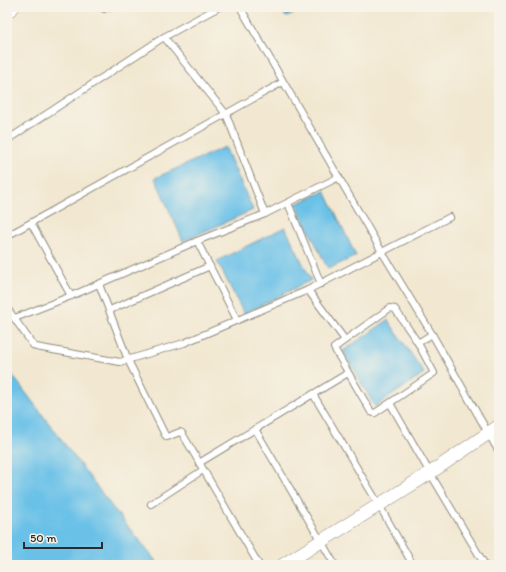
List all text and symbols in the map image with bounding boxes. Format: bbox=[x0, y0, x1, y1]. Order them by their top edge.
scale bar bbox=[24, 524, 102, 550]
text: 50 m bbox=[30, 531, 56, 545]

